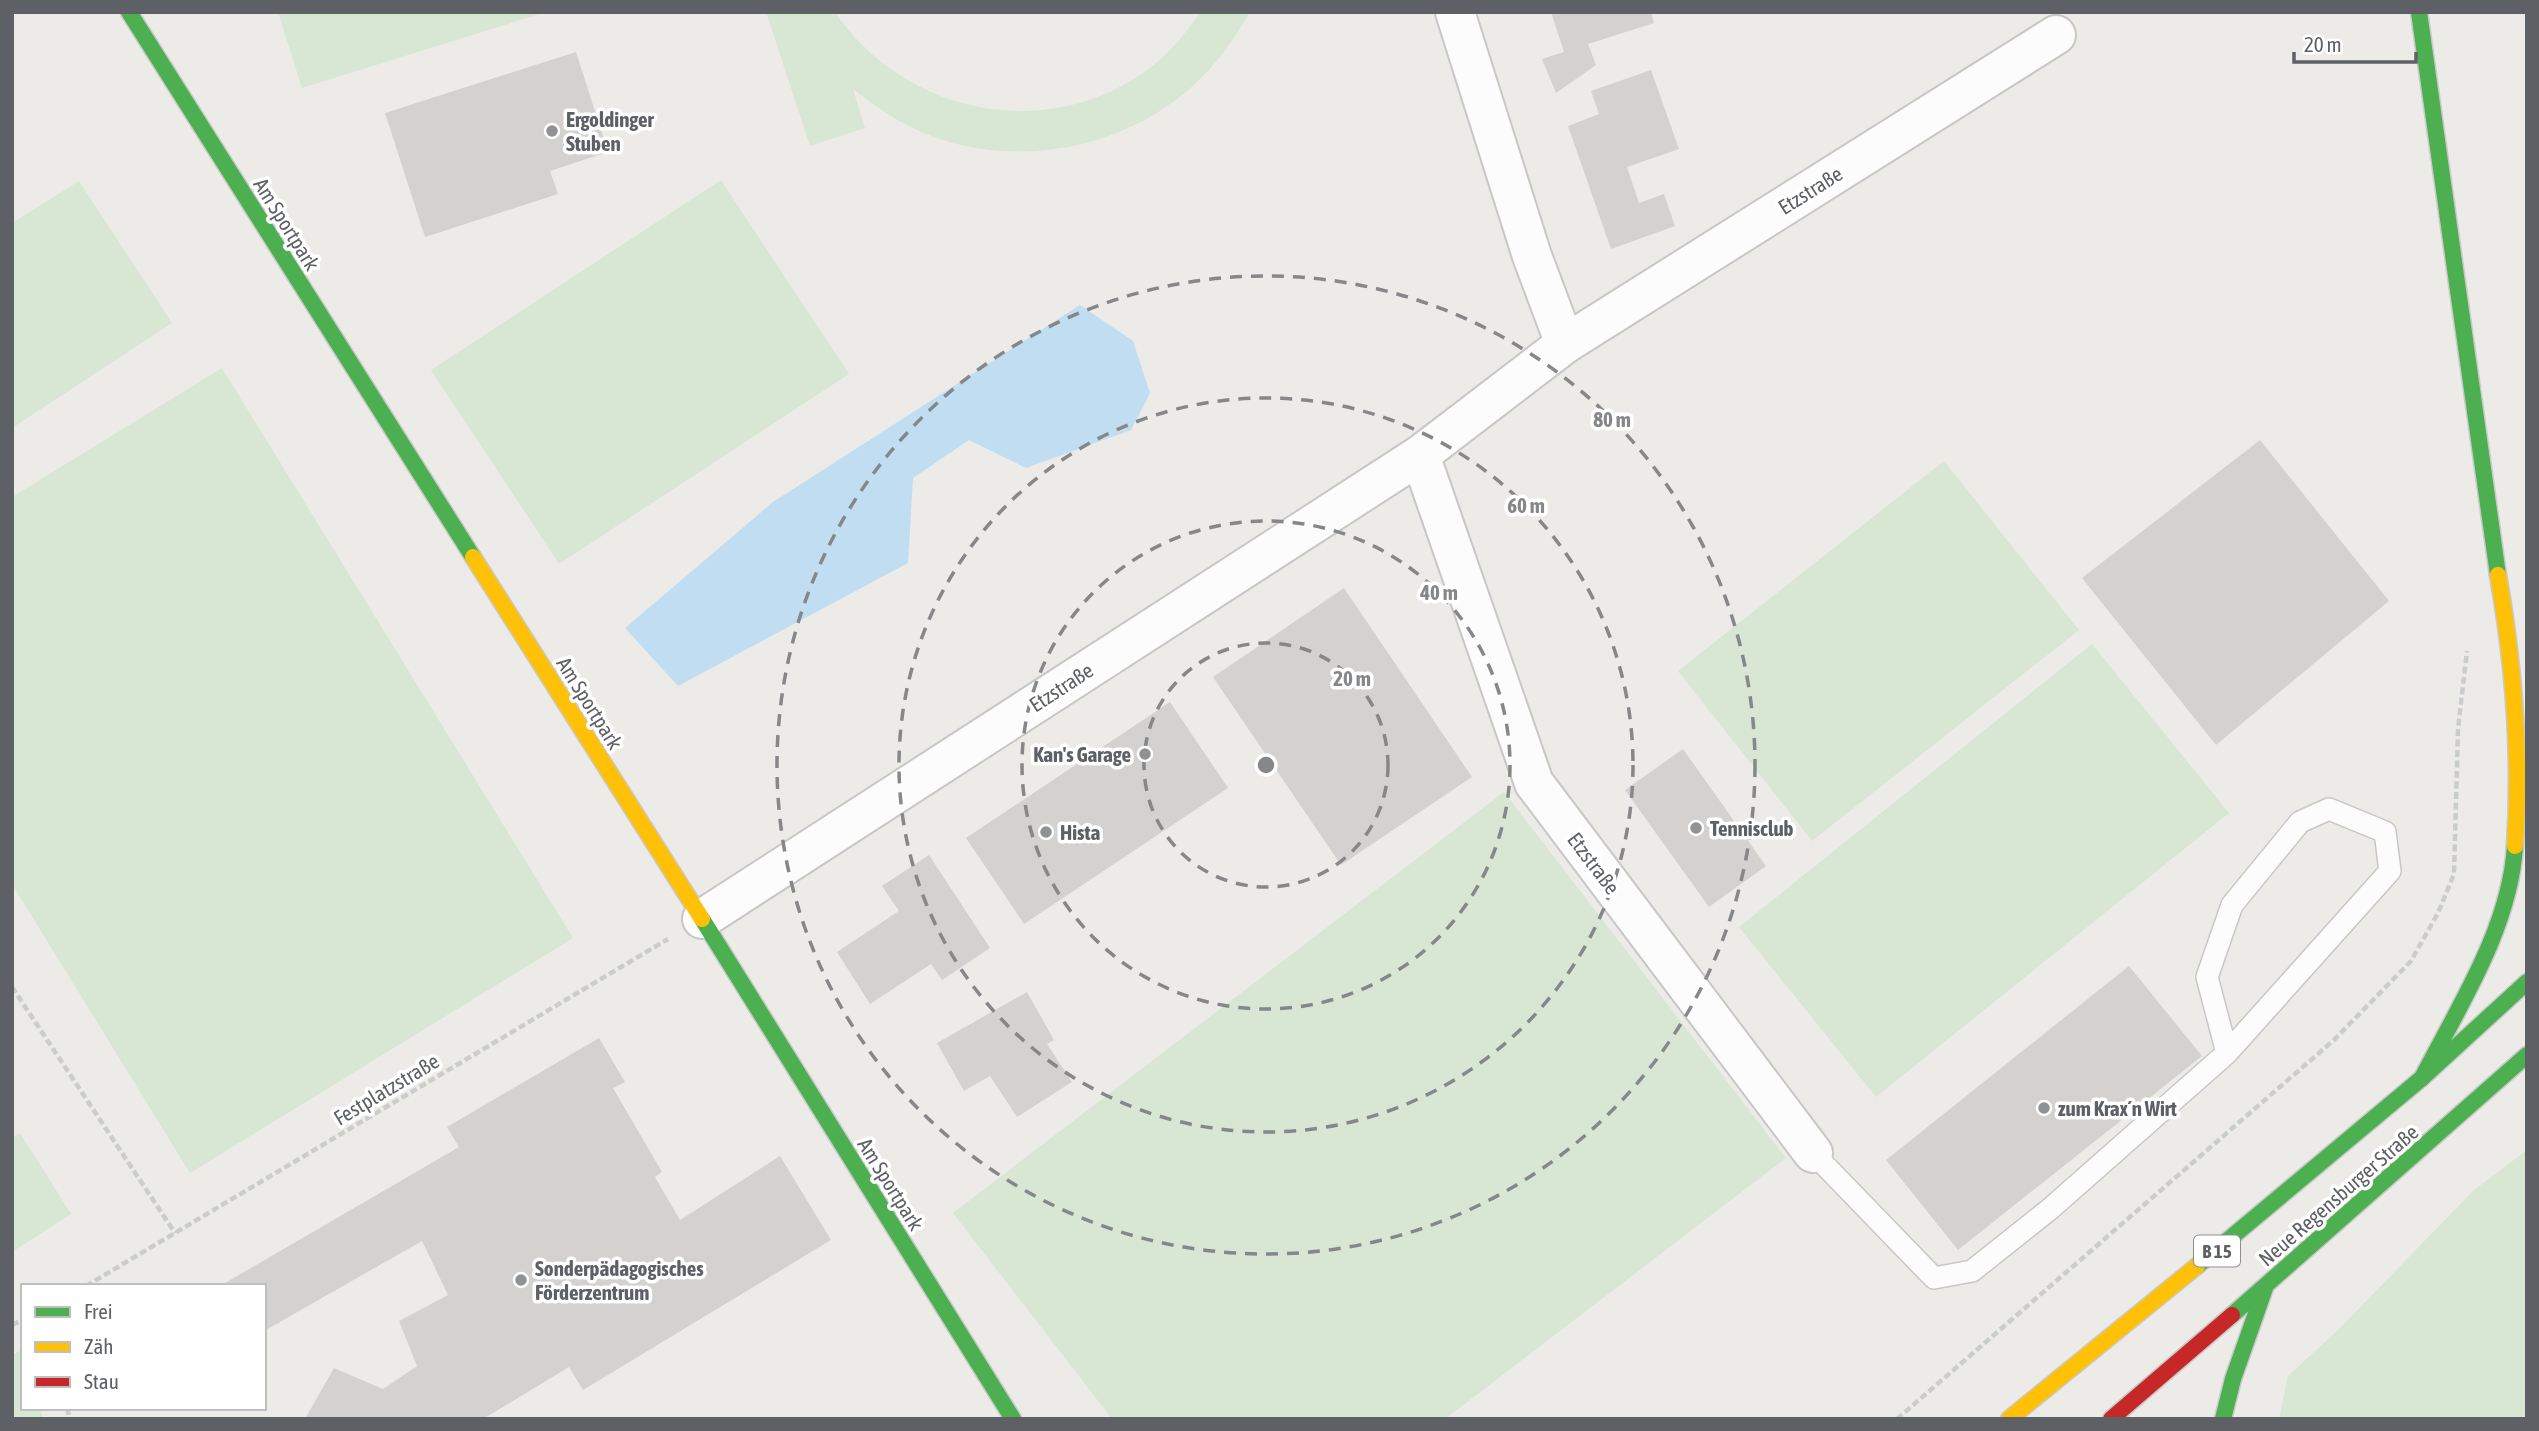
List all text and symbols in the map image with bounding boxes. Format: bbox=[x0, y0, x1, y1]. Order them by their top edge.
scale bar bbox=[2294, 21, 2416, 65]
text: 20 m bbox=[2304, 32, 2342, 56]
place label: Ergoldinger Stuben bbox=[566, 107, 654, 155]
marker: Ergoldinger Stuben bbox=[544, 123, 560, 139]
street label: Etzstraße bbox=[1774, 161, 1846, 219]
street label: Am Sportpark bbox=[249, 173, 325, 275]
text: 80 m bbox=[1593, 407, 1631, 431]
text: 60 m bbox=[1507, 493, 1545, 517]
text: 40 m bbox=[1419, 580, 1458, 604]
street label: Am Sportpark bbox=[552, 652, 628, 754]
street label: Etzstraße bbox=[1025, 658, 1097, 716]
text: 20 m bbox=[1333, 666, 1371, 690]
place label: Kan's Garage bbox=[1033, 742, 1131, 766]
marker: Kan's Garage bbox=[1137, 746, 1153, 762]
centre of rings bbox=[1254, 753, 1278, 777]
place label: Tennisclub bbox=[1710, 816, 1794, 840]
place label: Hista bbox=[1060, 820, 1100, 844]
marker: Tennisclub bbox=[1688, 820, 1704, 836]
marker: Hista bbox=[1038, 824, 1054, 840]
street label: Etzstraße bbox=[1563, 827, 1625, 899]
street label: Festplatzstraße bbox=[329, 1048, 443, 1130]
place label: zum Krax´n Wirt bbox=[2058, 1096, 2177, 1120]
marker: zum Krax´n Wirt bbox=[2036, 1100, 2052, 1116]
street label: Neue Regensburger Straße bbox=[2254, 1119, 2422, 1271]
street label: Am Sportpark bbox=[853, 1133, 929, 1235]
road number: B 15 bbox=[2194, 1236, 2240, 1266]
place label: Sonderpädagogisches Förderzentrum bbox=[535, 1256, 704, 1304]
marker: Sonderpädagogisches Förderzentrum bbox=[513, 1272, 529, 1288]
legend bbox=[21, 1284, 266, 1410]
text: Frei bbox=[84, 1299, 113, 1323]
text: Zäh bbox=[84, 1334, 113, 1358]
text: Stau bbox=[84, 1369, 119, 1393]

